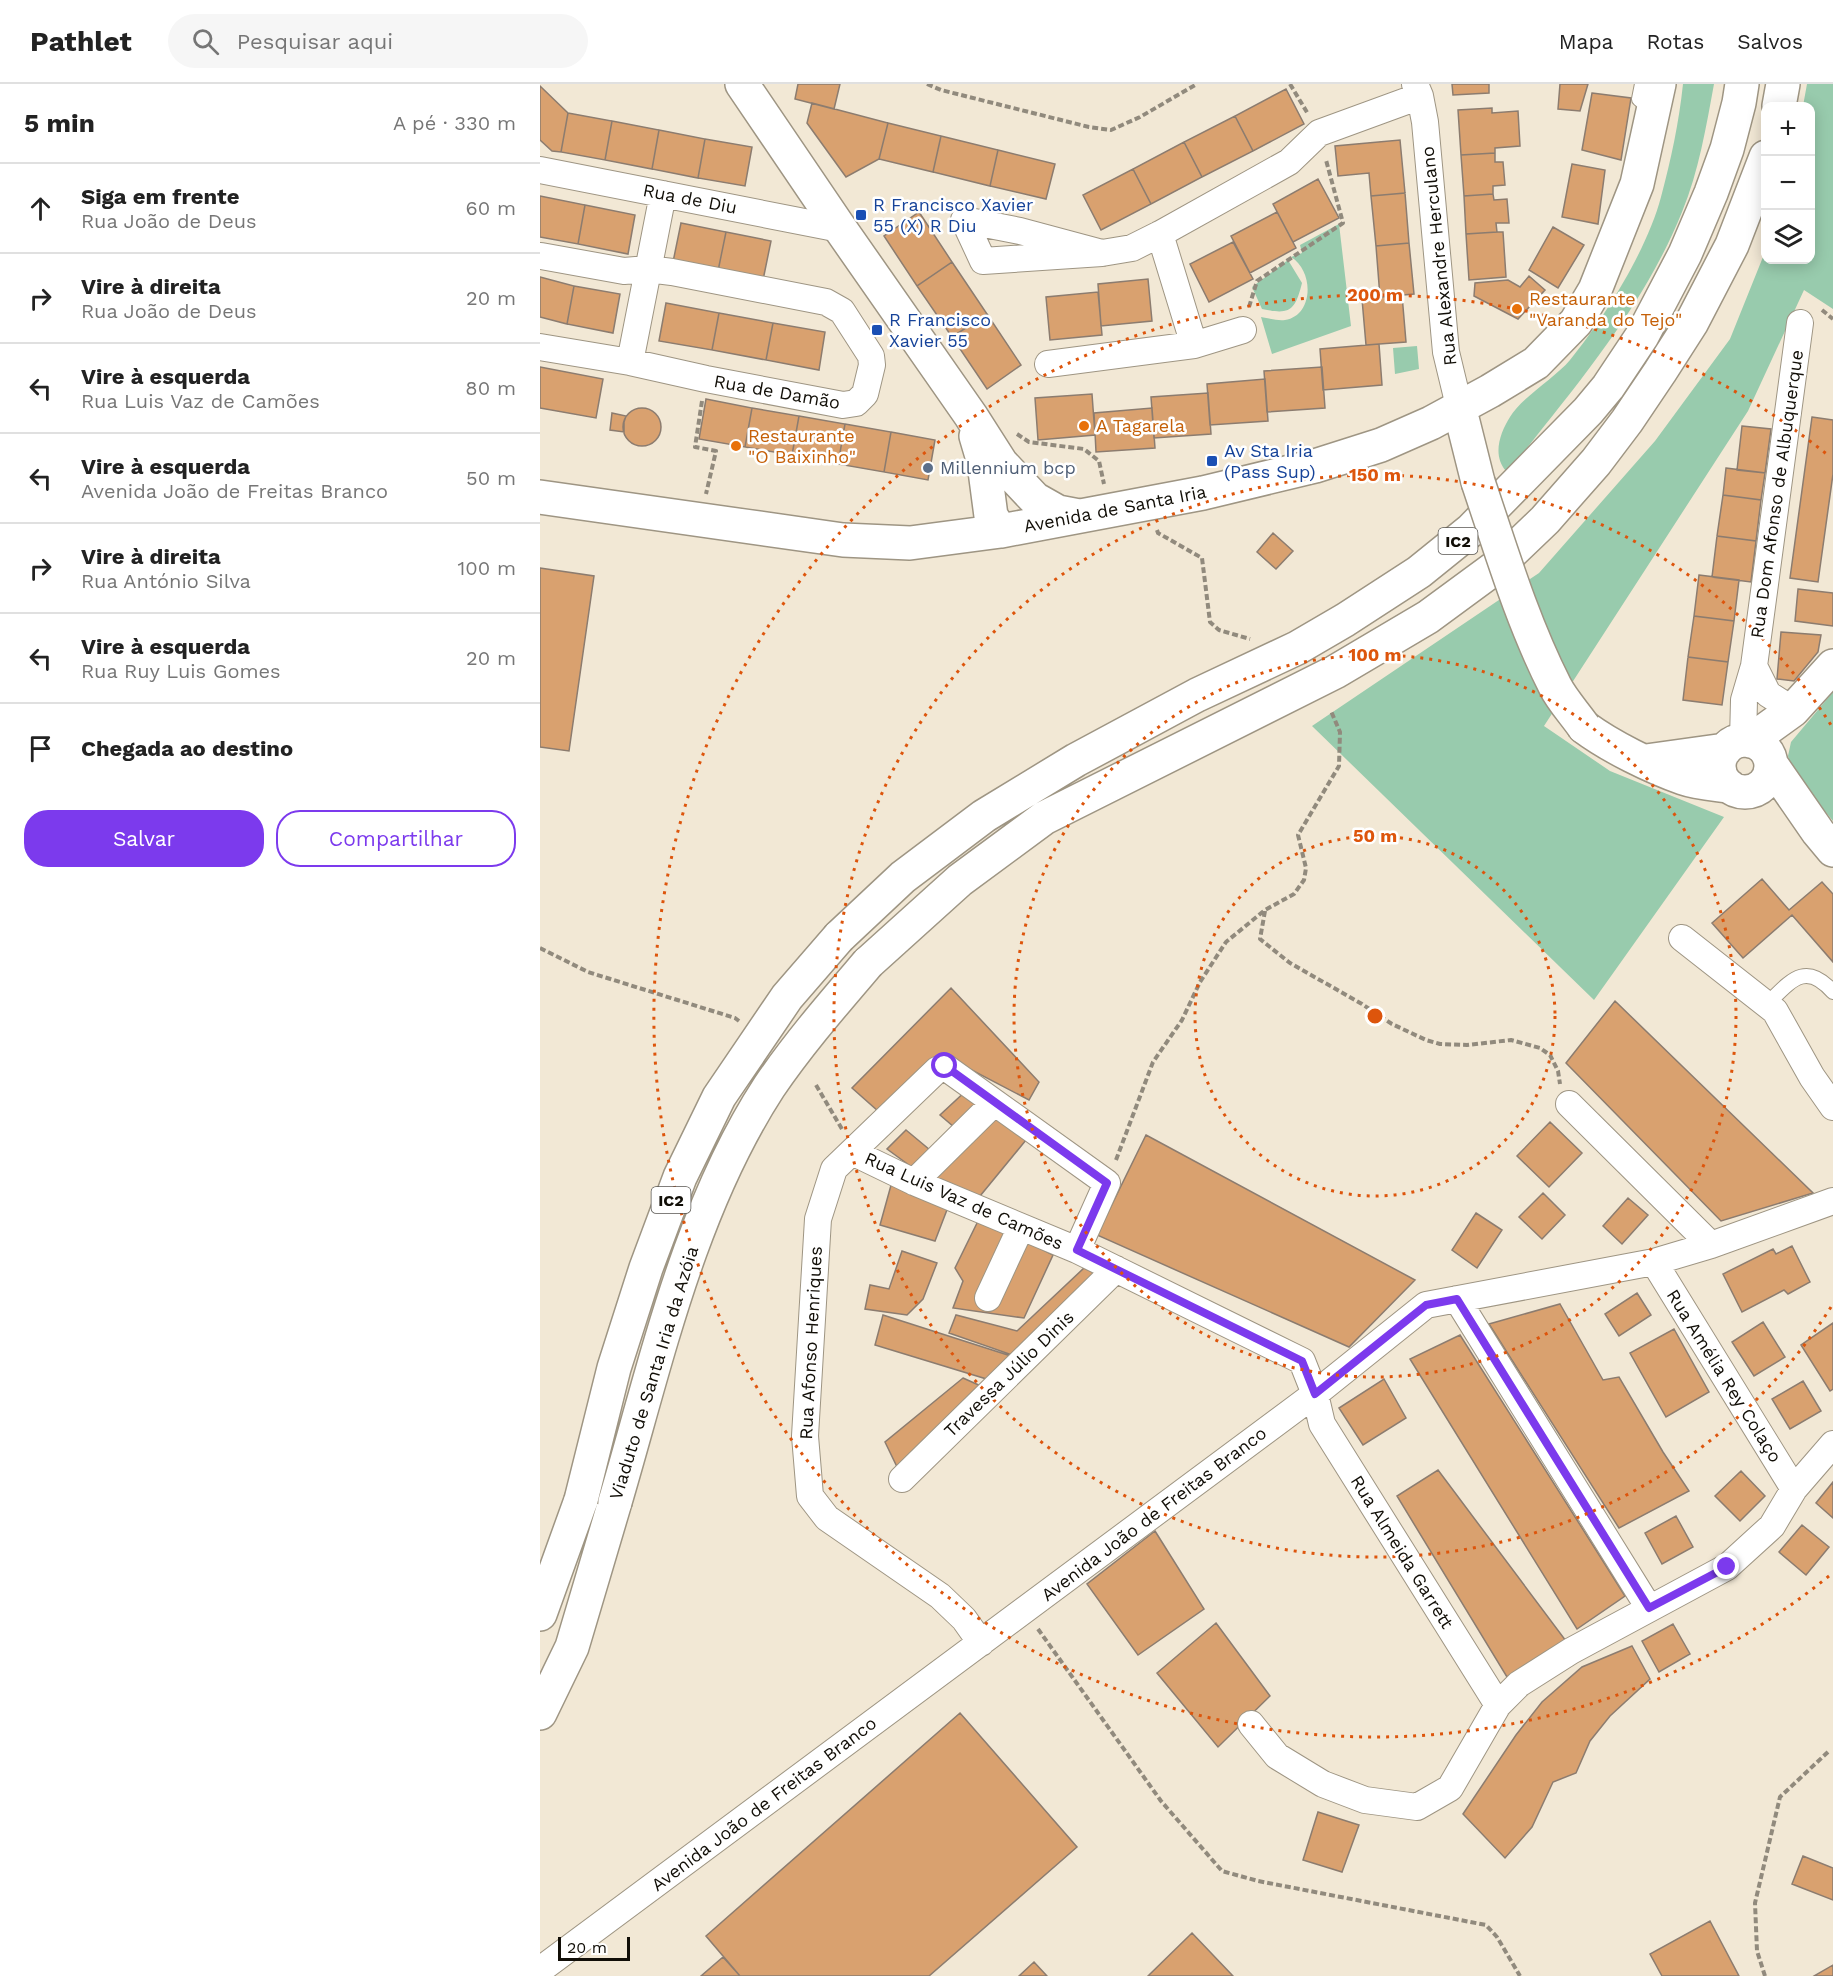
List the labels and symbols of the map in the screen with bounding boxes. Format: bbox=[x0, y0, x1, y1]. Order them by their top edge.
street label: Rua Alexandre Herculano bbox=[1417, 145, 1460, 367]
street label: Rua de Diu bbox=[641, 179, 739, 218]
place label: R Francisco Xavier 55 (X) R Diu bbox=[873, 194, 1033, 236]
marker: R Francisco Xavier 55 (X) R Diu bbox=[854, 208, 868, 222]
text: 200 m bbox=[1347, 284, 1403, 305]
place label: Restaurante "Varanda do Tejo" bbox=[1529, 288, 1682, 330]
marker: Restaurante "Varanda do Tejo" bbox=[1510, 302, 1524, 316]
place label: R Francisco Xavier 55 bbox=[889, 309, 991, 351]
marker: R Francisco Xavier 55 bbox=[870, 323, 884, 337]
street label: Rua Dom Afonso de Albuquerque bbox=[1746, 348, 1807, 640]
street label: Rua de Damão bbox=[712, 370, 842, 413]
place label: A Tagarela bbox=[1096, 415, 1185, 436]
marker: A Tagarela bbox=[1077, 419, 1091, 433]
place label: Restaurante "O Baixinho" bbox=[748, 425, 856, 467]
marker: Restaurante "O Baixinho" bbox=[729, 439, 743, 453]
place label: Av Sta Iria (Pass Sup) bbox=[1224, 440, 1316, 482]
marker: Av Sta Iria (Pass Sup) bbox=[1205, 454, 1219, 468]
place label: Millennium bcp bbox=[940, 457, 1076, 478]
marker: Millennium bcp bbox=[921, 461, 935, 475]
text: 150 m bbox=[1349, 464, 1401, 485]
street label: Avenida de Santa Iria bbox=[1022, 481, 1208, 537]
road number: IC2 bbox=[1438, 528, 1478, 554]
text: 100 m bbox=[1348, 644, 1402, 665]
text: 50 m bbox=[1353, 825, 1397, 846]
centre of rings bbox=[1365, 1006, 1385, 1026]
route start bbox=[931, 1052, 957, 1078]
street label: Rua Luis Vaz de Camões bbox=[862, 1147, 1067, 1254]
road number: IC2 bbox=[652, 1187, 690, 1213]
street label: Viaduto de Santa Iria da Azóia bbox=[605, 1243, 702, 1502]
street label: Rua Afonso Henriques bbox=[795, 1246, 826, 1440]
street label: Rua Amélia Rey Colaço bbox=[1663, 1285, 1786, 1466]
street label: Travessa Júlio Dinis bbox=[939, 1306, 1078, 1441]
street label: Avenida João de Freitas Branco bbox=[1037, 1422, 1270, 1605]
street label: Rua Almeida Garrett bbox=[1347, 1471, 1458, 1633]
route end bbox=[1713, 1553, 1739, 1579]
street label: Avenida João de Freitas Branco bbox=[647, 1712, 880, 1895]
scale bar bbox=[558, 1934, 630, 1962]

